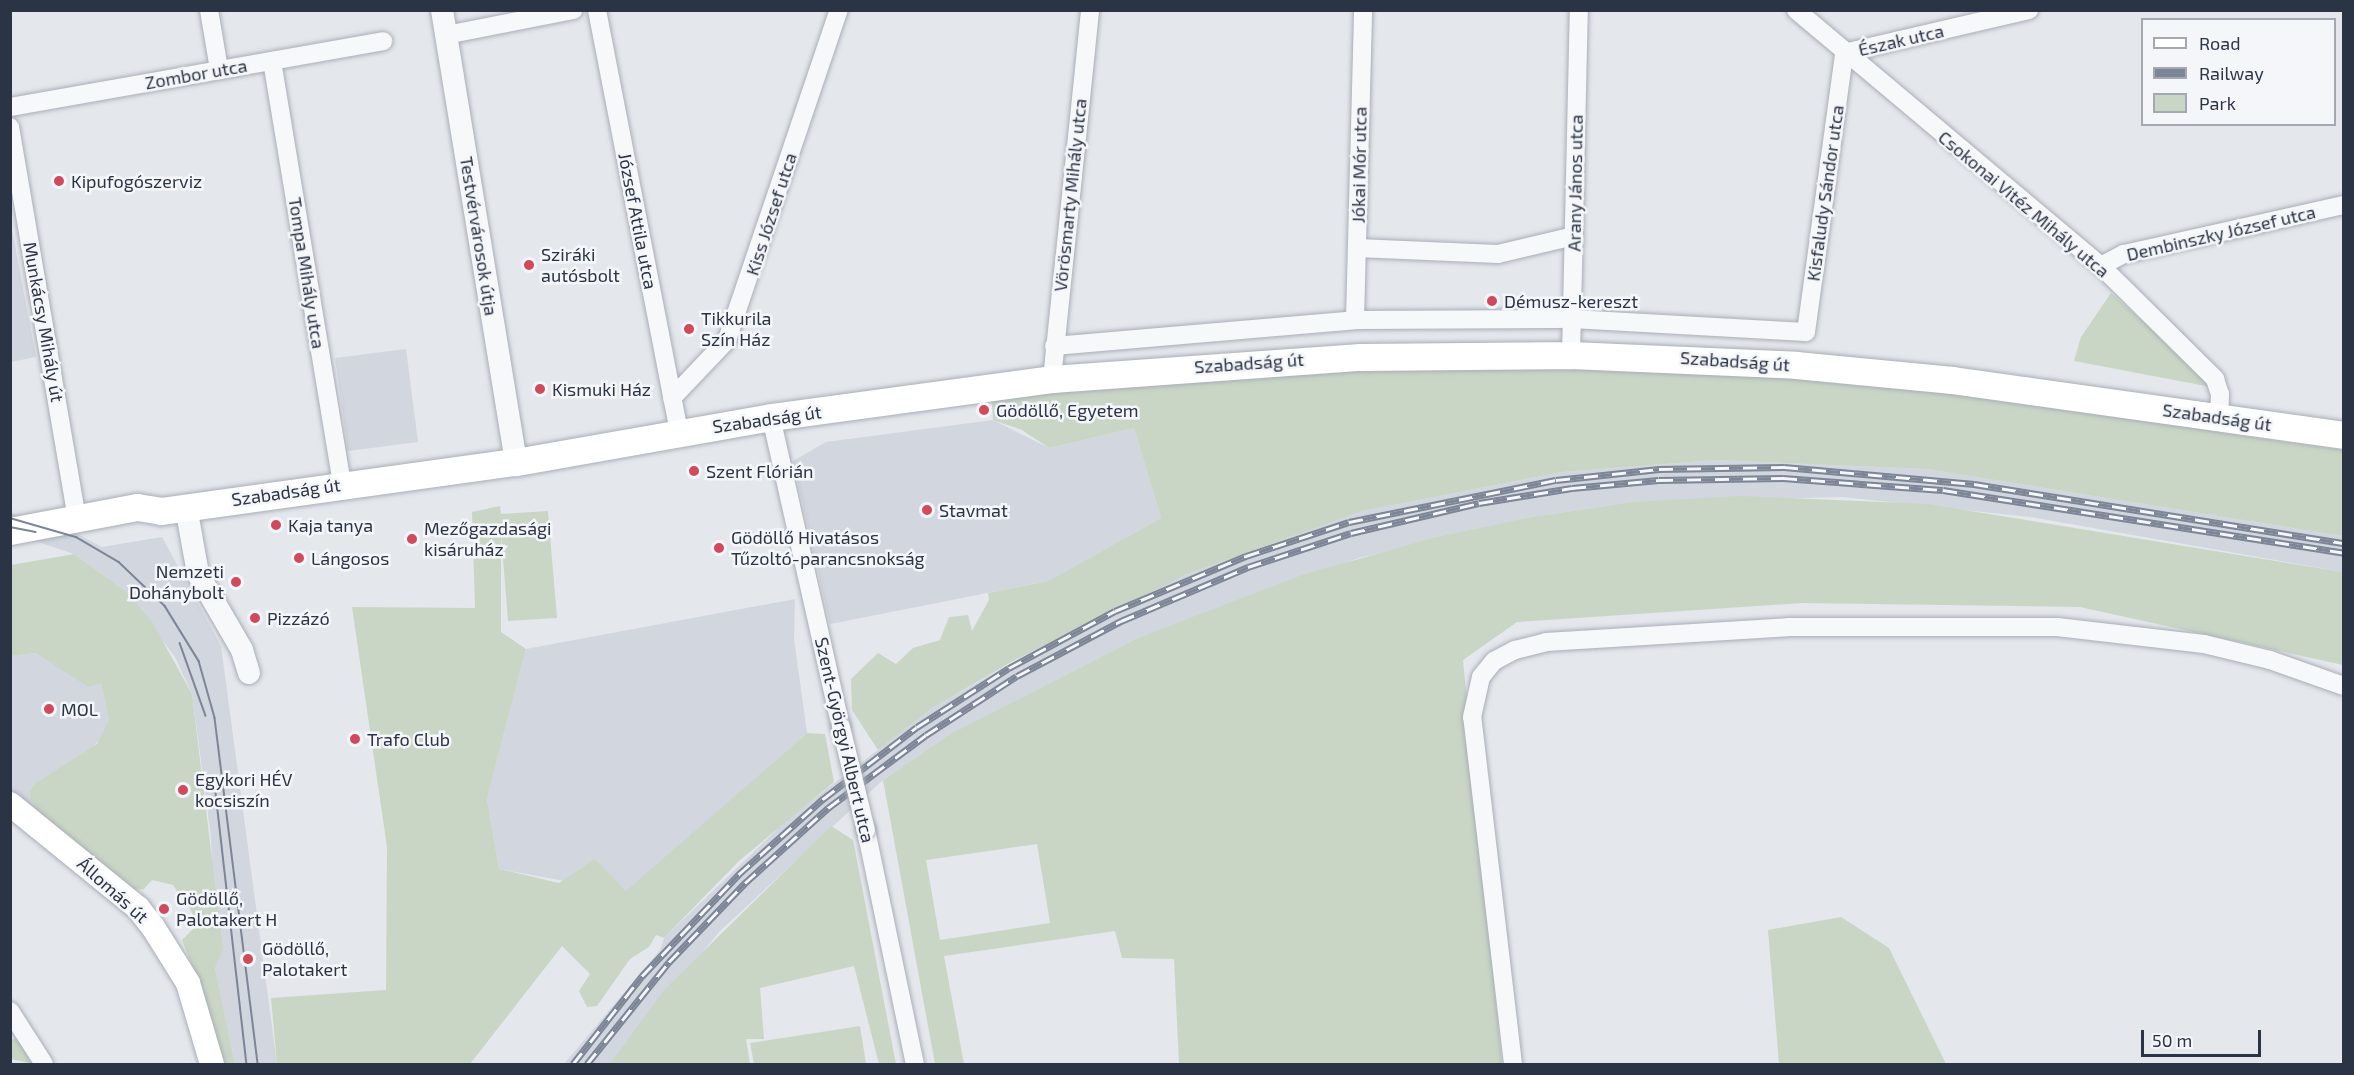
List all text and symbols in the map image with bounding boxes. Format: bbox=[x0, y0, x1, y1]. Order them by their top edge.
legend bbox=[2141, 18, 2336, 126]
street label: Észak utca bbox=[1856, 20, 1946, 60]
text: Road bbox=[2199, 32, 2240, 54]
street label: Zombor utca bbox=[143, 54, 249, 94]
text: Railway bbox=[2199, 62, 2264, 84]
text: Park bbox=[2199, 92, 2236, 114]
street label: Vörösmarty Mihály utca bbox=[1049, 97, 1091, 293]
street label: Kisfaludy Sándor utca bbox=[1802, 103, 1848, 283]
street label: Jókai Mór utca bbox=[1347, 106, 1371, 224]
street label: Arany János utca bbox=[1563, 114, 1587, 252]
street label: Csokonai Vitéz Mihály utca bbox=[1934, 126, 2114, 282]
street label: Kiss József utca bbox=[741, 150, 801, 278]
street label: József Attila utca bbox=[614, 151, 662, 291]
street label: Testvérvárosok útja bbox=[456, 155, 502, 317]
place label: Kipufogószerviz bbox=[71, 170, 202, 192]
marker: Kipufogószerviz bbox=[52, 174, 66, 188]
street label: Tompa Mihály utca bbox=[284, 195, 330, 351]
street label: Dembinszky József utca bbox=[2124, 201, 2318, 265]
street label: Munkácsy Mihály út bbox=[19, 240, 69, 404]
place label: Sziráki autósbolt bbox=[541, 244, 620, 286]
marker: Sziráki autósbolt bbox=[522, 258, 536, 272]
place label: Démusz-kereszt bbox=[1504, 290, 1638, 312]
marker: Démusz-kereszt bbox=[1485, 294, 1499, 308]
place label: Tikkurila Szín Ház bbox=[701, 308, 771, 350]
marker: Tikkurila Szín Ház bbox=[682, 322, 696, 336]
street label: Szabadság út bbox=[1679, 346, 1791, 376]
street label: Szabadság út bbox=[1193, 348, 1305, 378]
place label: Kismuki Ház bbox=[552, 378, 651, 400]
marker: Kismuki Ház bbox=[533, 382, 547, 396]
place label: Gödöllő, Egyetem bbox=[996, 399, 1139, 421]
street label: Szabadság út bbox=[2161, 399, 2273, 435]
street label: Szabadság út bbox=[711, 401, 823, 437]
marker: Gödöllő, Egyetem bbox=[977, 403, 991, 417]
place label: Szent Flórián bbox=[706, 460, 814, 482]
marker: Szent Flórián bbox=[687, 464, 701, 478]
street label: Szabadság út bbox=[230, 474, 342, 510]
place label: Stavmat bbox=[939, 499, 1008, 521]
marker: Stavmat bbox=[920, 503, 934, 517]
place label: Kaja tanya bbox=[288, 514, 373, 536]
marker: Kaja tanya bbox=[269, 518, 283, 532]
place label: Mezőgazdasági kisáruház bbox=[424, 518, 552, 560]
place label: Gödöllő Hivatásos Tűzoltó-parancsnokság bbox=[731, 527, 925, 570]
marker: Mezőgazdasági kisáruház bbox=[405, 532, 419, 546]
marker: Gödöllő Hivatásos Tűzoltó-parancsnokság bbox=[712, 541, 726, 555]
place label: Lángosos bbox=[311, 547, 389, 569]
marker: Lángosos bbox=[292, 551, 306, 565]
place label: Nemzeti Dohánybolt bbox=[129, 561, 224, 604]
marker: Nemzeti Dohánybolt bbox=[229, 575, 243, 589]
place label: Pizzázó bbox=[267, 607, 330, 629]
marker: Pizzázó bbox=[248, 611, 262, 625]
street label: Szent-Györgyi Albert utca bbox=[811, 635, 879, 845]
place label: MOL bbox=[61, 698, 98, 720]
marker: MOL bbox=[42, 702, 56, 716]
place label: Trafo Club bbox=[367, 728, 450, 750]
marker: Trafo Club bbox=[348, 732, 362, 746]
place label: Egykori HÉV kocsiszín bbox=[195, 769, 293, 812]
marker: Egykori HÉV kocsiszín bbox=[176, 783, 190, 797]
street label: Állomás út bbox=[73, 853, 153, 927]
place label: Gödöllő, Palotakert H bbox=[176, 888, 277, 930]
marker: Gödöllő, Palotakert H bbox=[157, 902, 171, 916]
place label: Gödöllő, Palotakert bbox=[262, 938, 347, 980]
marker: Gödöllő, Palotakert bbox=[239, 950, 257, 968]
scale bar bbox=[2144, 1018, 2264, 1056]
text: 50 m bbox=[2152, 1029, 2192, 1051]

